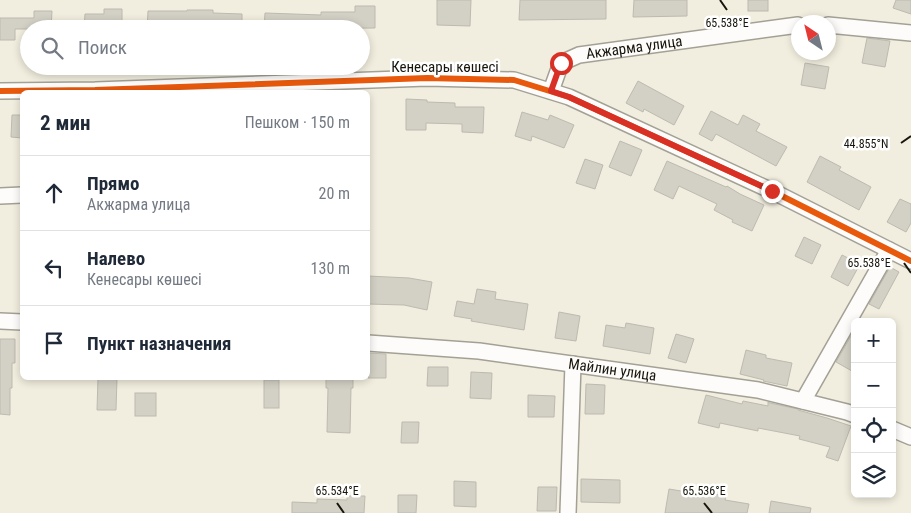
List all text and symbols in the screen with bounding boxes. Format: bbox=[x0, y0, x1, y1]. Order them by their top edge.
north arrow bbox=[791, 15, 836, 60]
text: 65.538°E bbox=[705, 16, 749, 30]
search box bbox=[20, 20, 370, 75]
street label: Акжарма улица bbox=[585, 32, 683, 63]
icon: search bbox=[38, 34, 66, 62]
text: Поиск bbox=[78, 36, 127, 59]
route start bbox=[550, 52, 573, 75]
street label: Кенесары көшесі bbox=[391, 58, 499, 76]
text: 2 мин bbox=[40, 111, 90, 135]
text: Пешком · 150 m bbox=[245, 113, 350, 132]
text: 44.855°N bbox=[844, 137, 888, 151]
text: Прямо bbox=[87, 172, 140, 195]
icon: ahead bbox=[40, 179, 68, 207]
route end bbox=[761, 180, 784, 203]
text: 20 m bbox=[318, 184, 350, 203]
text: Акжарма улица bbox=[87, 195, 190, 214]
text: Налево bbox=[87, 247, 145, 270]
icon: left bbox=[40, 254, 68, 282]
text: 65.538°E bbox=[847, 256, 891, 270]
text: 130 m bbox=[311, 259, 350, 278]
text: Кенесары көшесі bbox=[87, 270, 202, 289]
map controls bbox=[851, 318, 896, 498]
button: + bbox=[851, 318, 896, 363]
icon: arrive bbox=[40, 329, 68, 357]
text: Пункт назначения bbox=[87, 332, 231, 355]
street label: Майлин улица bbox=[567, 355, 658, 385]
button: − bbox=[851, 363, 896, 408]
button: locate bbox=[851, 408, 896, 453]
button: layers bbox=[851, 453, 896, 498]
text: 65.534°E bbox=[315, 484, 359, 498]
text: 65.536°E bbox=[682, 484, 726, 498]

